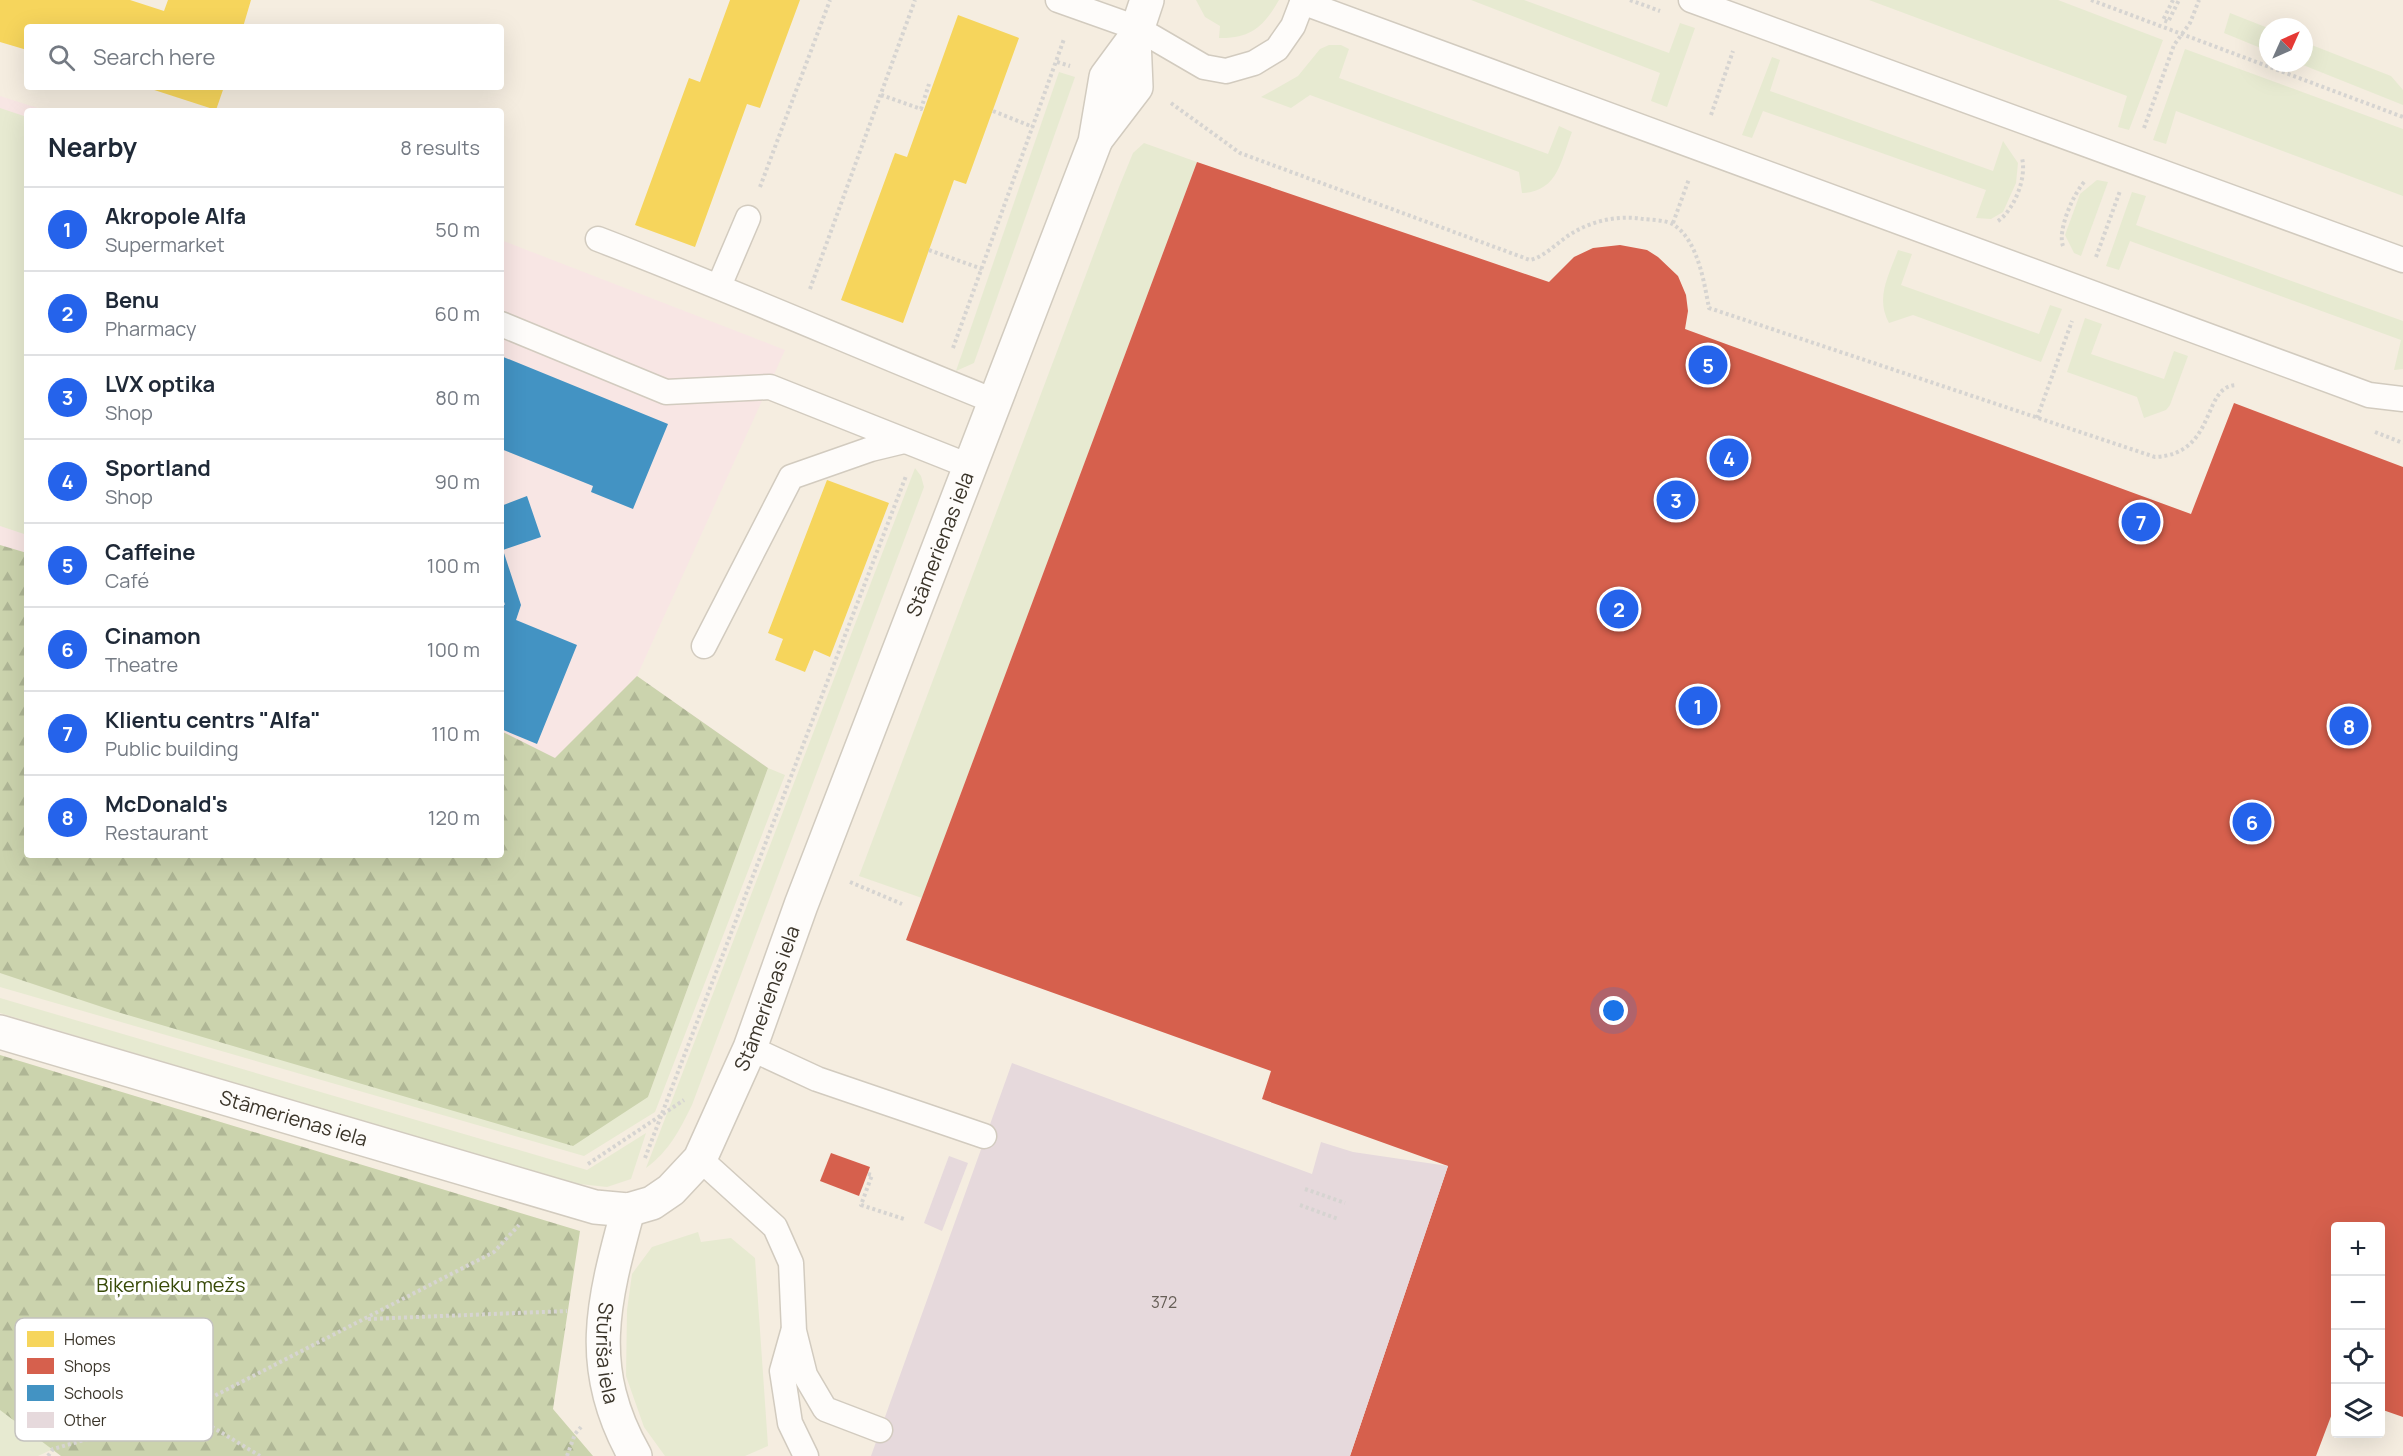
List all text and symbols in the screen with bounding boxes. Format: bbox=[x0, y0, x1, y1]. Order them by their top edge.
north arrow bbox=[2259, 18, 2313, 72]
search box bbox=[24, 24, 504, 90]
icon: search bbox=[45, 41, 78, 74]
text: Search here bbox=[93, 42, 215, 72]
text: Nearby bbox=[48, 129, 137, 165]
text: 8 results bbox=[400, 134, 480, 161]
text: Akropole Alfa bbox=[105, 201, 246, 231]
text: 1 bbox=[63, 216, 72, 243]
text: 50 m bbox=[435, 216, 480, 243]
text: Supermarket bbox=[105, 231, 225, 258]
text: Benu bbox=[105, 285, 159, 315]
text: 2 bbox=[62, 300, 73, 327]
text: 60 m bbox=[434, 300, 480, 327]
text: Pharmacy bbox=[105, 315, 197, 342]
pin: 5 bbox=[1688, 342, 1728, 388]
text: LVX optika bbox=[105, 369, 215, 399]
text: 3 bbox=[62, 384, 73, 411]
text: 80 m bbox=[435, 384, 480, 411]
text: Shop bbox=[105, 399, 153, 426]
pin: 4 bbox=[1710, 436, 1748, 480]
text: Sportland bbox=[105, 453, 211, 483]
text: 4 bbox=[61, 468, 74, 495]
text: 90 m bbox=[434, 468, 480, 495]
street label: Stāmerienas iela bbox=[899, 468, 980, 620]
pin: 3 bbox=[1656, 478, 1696, 522]
text: Shop bbox=[105, 483, 153, 510]
pin: 7 bbox=[2122, 500, 2160, 544]
text: Caffeine bbox=[105, 537, 195, 567]
text: 5 bbox=[62, 552, 73, 579]
text: 100 m bbox=[427, 552, 480, 579]
text: Café bbox=[105, 567, 149, 594]
pin: 2 bbox=[1600, 586, 1638, 632]
text: Cinamon bbox=[105, 621, 201, 651]
text: 6 bbox=[61, 636, 74, 663]
text: 100 m bbox=[427, 636, 480, 663]
text: Theatre bbox=[105, 651, 178, 678]
pin: 1 bbox=[1678, 684, 1718, 728]
pin: 8 bbox=[2330, 704, 2368, 748]
text: Klientu centrs "Alfa" bbox=[105, 705, 321, 735]
text: 7 bbox=[62, 720, 73, 747]
text: 110 m bbox=[431, 720, 480, 747]
text: Public building bbox=[105, 735, 239, 762]
text: McDonald's bbox=[105, 789, 228, 819]
pin: 6 bbox=[2232, 800, 2272, 844]
text: 8 bbox=[61, 804, 74, 831]
text: 120 m bbox=[428, 804, 480, 831]
text: Restaurant bbox=[105, 819, 209, 846]
street label: Stāmerienas iela bbox=[727, 922, 806, 1075]
your location bbox=[1599, 996, 1628, 1025]
street label: Stāmerienas iela bbox=[216, 1083, 371, 1152]
map controls bbox=[2331, 1222, 2385, 1438]
button: + bbox=[2331, 1222, 2385, 1276]
park label: Biķernieku mežs bbox=[96, 1271, 246, 1298]
button: − bbox=[2331, 1276, 2385, 1330]
house number: 372 bbox=[1151, 1291, 1177, 1313]
street label: Stūrīša iela bbox=[590, 1301, 625, 1407]
legend bbox=[15, 1318, 213, 1441]
text: Homes bbox=[64, 1328, 116, 1350]
button: locate bbox=[2331, 1330, 2385, 1384]
text: Shops bbox=[64, 1355, 111, 1377]
text: Schools bbox=[64, 1382, 123, 1404]
button: layers bbox=[2331, 1384, 2385, 1438]
text: Other bbox=[64, 1409, 107, 1431]

